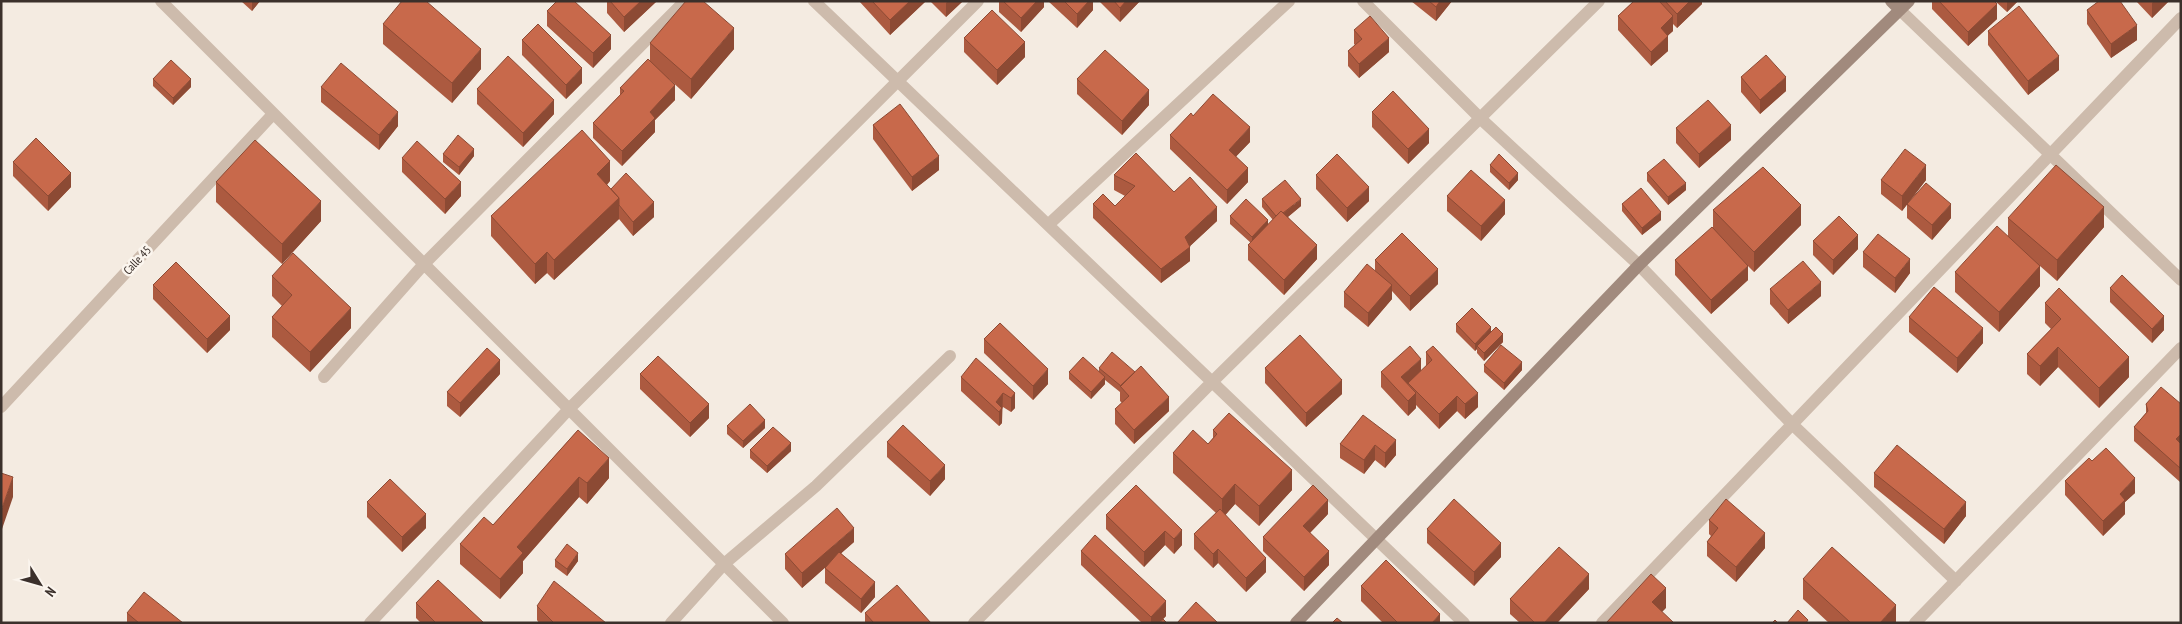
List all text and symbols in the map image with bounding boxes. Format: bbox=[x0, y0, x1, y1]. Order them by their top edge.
street label: Calle 45 bbox=[120, 242, 154, 278]
north arrow bbox=[15, 559, 65, 609]
text: N bbox=[41, 583, 60, 600]

